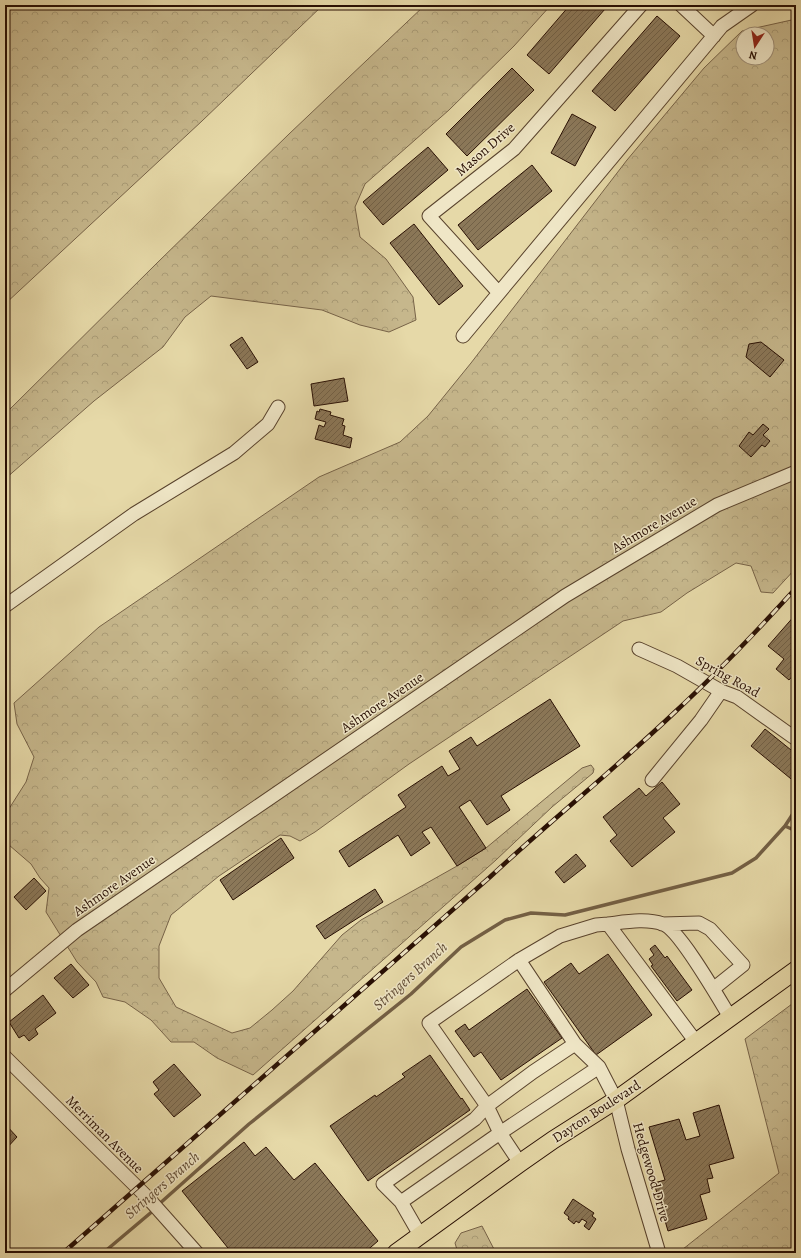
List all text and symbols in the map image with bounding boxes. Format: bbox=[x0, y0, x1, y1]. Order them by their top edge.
north arrow bbox=[735, 26, 775, 66]
text: N bbox=[748, 47, 759, 63]
street label: Mason Drive bbox=[452, 118, 519, 180]
street label: Ashmore Avenue bbox=[607, 492, 700, 558]
street label: Spring Road bbox=[692, 651, 764, 702]
street label: Ashmore Avenue bbox=[336, 668, 427, 738]
street label: Ashmore Avenue bbox=[69, 850, 159, 921]
water label: Stringers Branch bbox=[369, 937, 451, 1015]
street label: Dayton Boulevard bbox=[548, 1075, 645, 1147]
street label: Merriman Avenue bbox=[62, 1091, 148, 1177]
street label: Hedgewood Drive bbox=[628, 1120, 675, 1224]
water label: Stringers Branch bbox=[120, 1147, 204, 1223]

